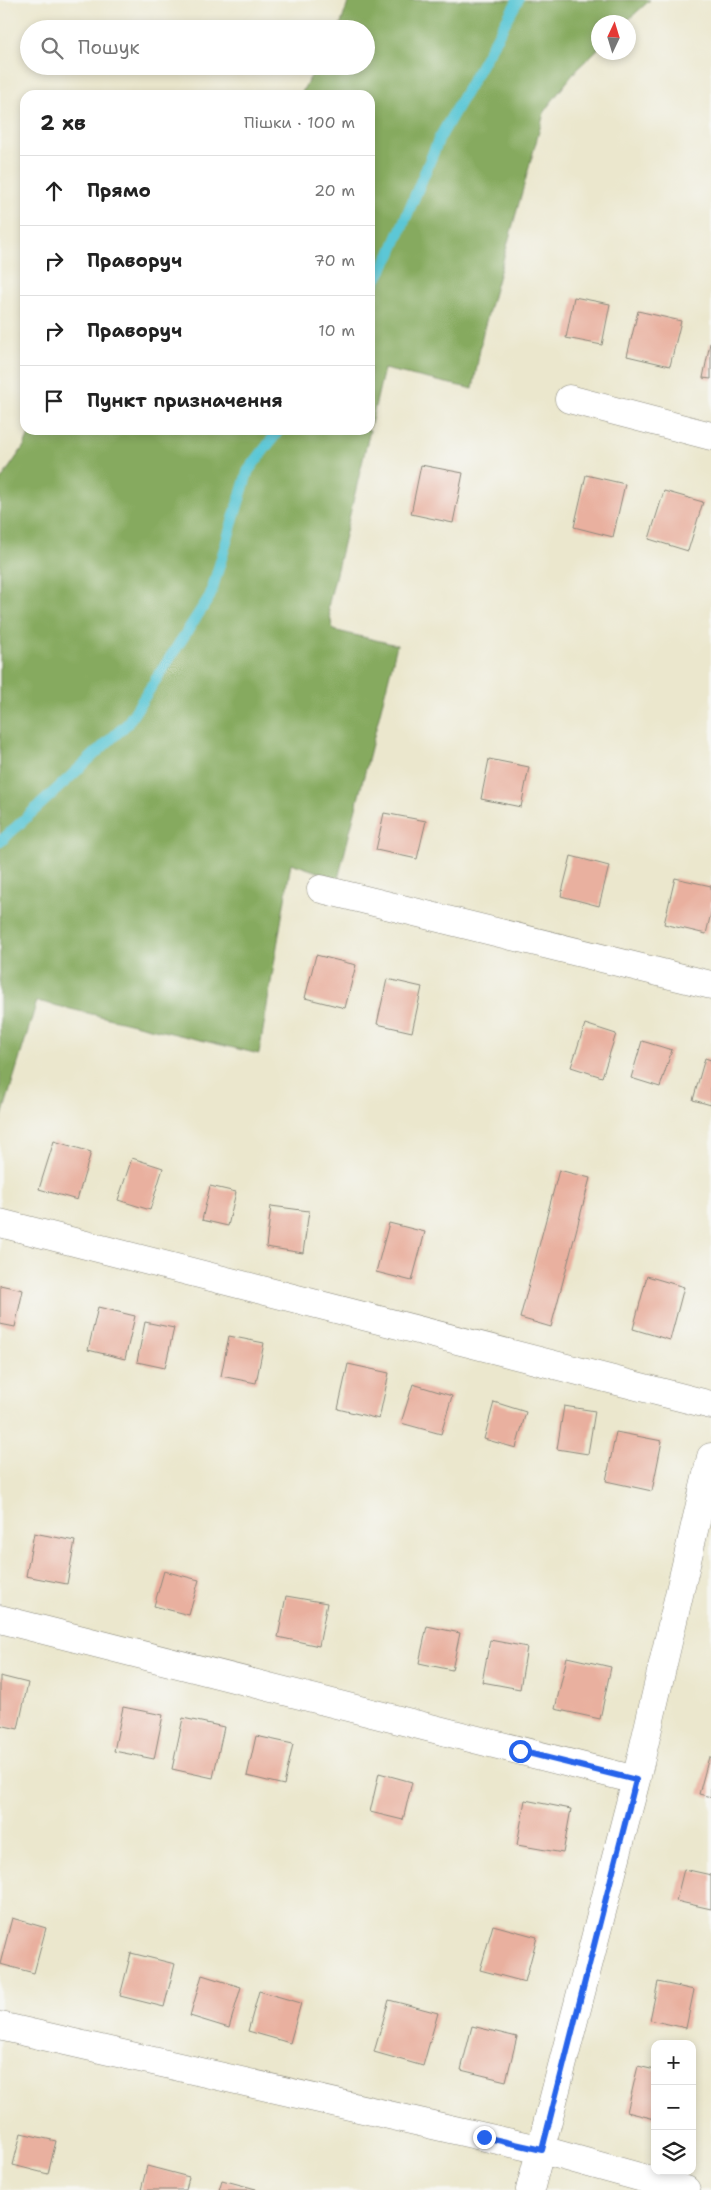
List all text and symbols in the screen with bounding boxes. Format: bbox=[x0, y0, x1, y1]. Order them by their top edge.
north arrow bbox=[591, 15, 636, 60]
search box bbox=[20, 20, 375, 75]
icon: search bbox=[38, 34, 66, 62]
text: Пошук bbox=[78, 35, 140, 60]
text: 2 хв bbox=[40, 109, 86, 137]
text: Пішки · 100 m bbox=[244, 112, 355, 133]
icon: ahead bbox=[40, 177, 68, 205]
text: Прямо bbox=[87, 178, 151, 203]
text: 20 m bbox=[314, 180, 355, 201]
icon: right bbox=[40, 247, 68, 275]
text: Праворуч bbox=[87, 248, 182, 273]
text: 70 m bbox=[314, 250, 355, 271]
icon: right bbox=[40, 317, 68, 345]
text: Праворуч bbox=[87, 318, 182, 343]
text: 10 m bbox=[318, 320, 355, 341]
icon: arrive bbox=[40, 387, 68, 415]
text: Пункт призначення bbox=[87, 388, 283, 413]
route start bbox=[509, 1740, 532, 1763]
map controls bbox=[651, 2040, 696, 2175]
button: + bbox=[651, 2040, 696, 2085]
button: − bbox=[651, 2085, 696, 2130]
route end bbox=[473, 2126, 496, 2149]
button: layers bbox=[651, 2130, 696, 2175]

